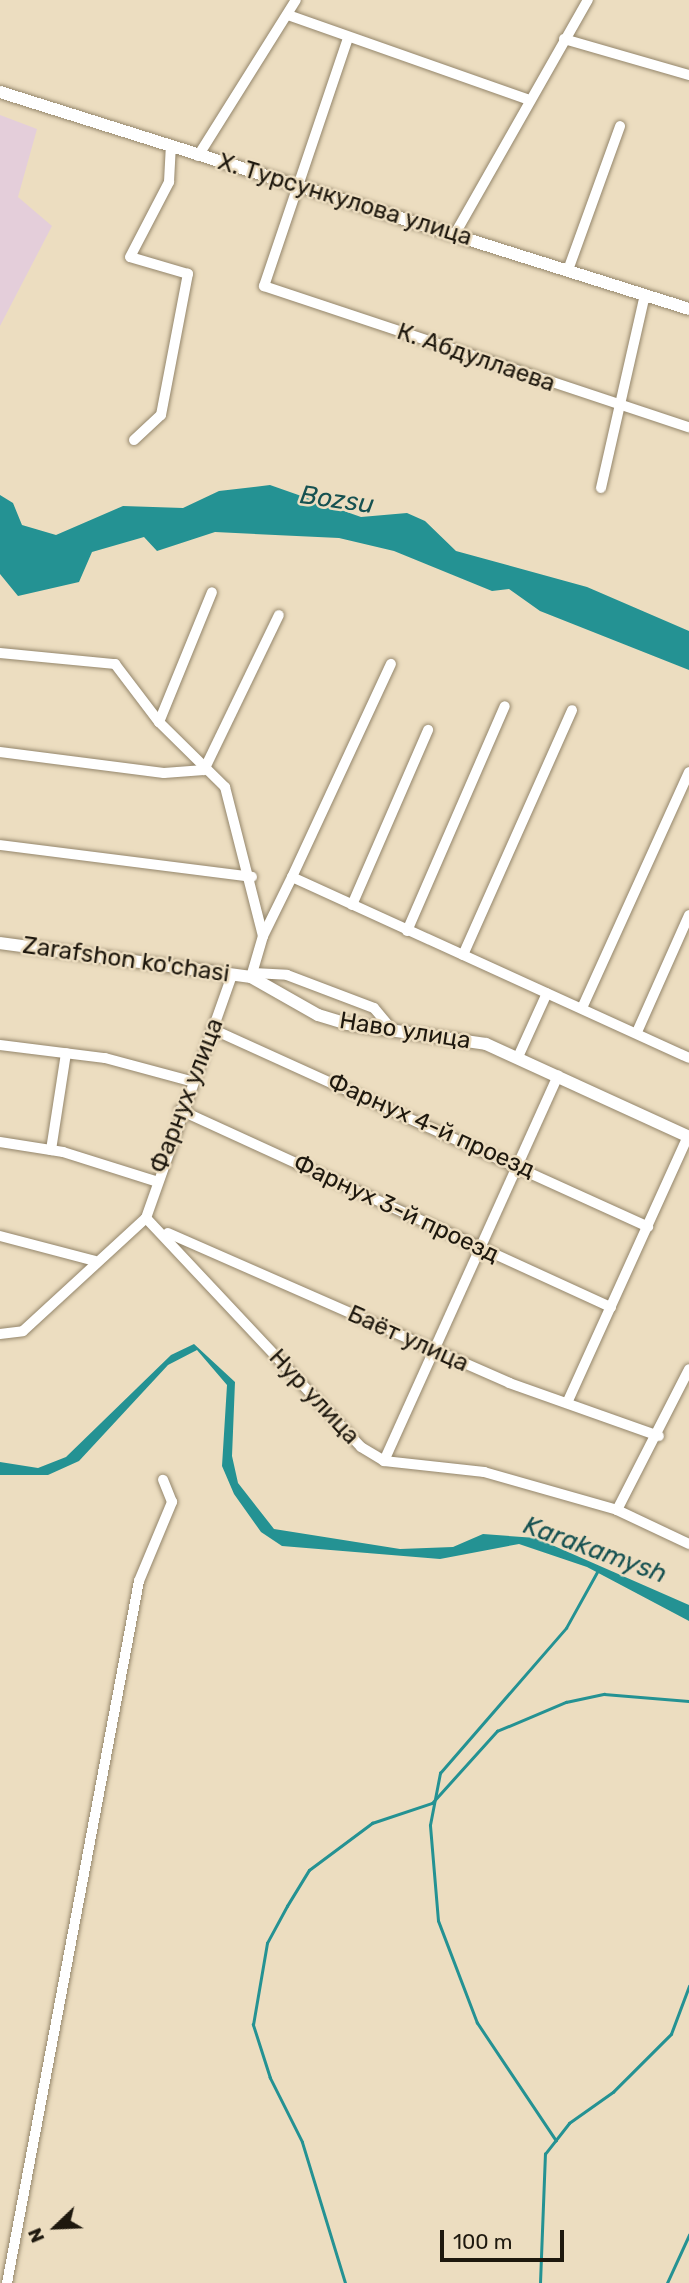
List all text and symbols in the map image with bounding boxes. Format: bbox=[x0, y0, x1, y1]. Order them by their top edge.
street label: Х. Турсункулова улица bbox=[215, 148, 475, 252]
street label: К. Абдуллаева bbox=[393, 317, 559, 399]
water label: Bozsu bbox=[298, 479, 376, 521]
street label: Zarafshon ko'chasi bbox=[21, 931, 231, 989]
street label: Наво улица bbox=[337, 1006, 473, 1056]
street label: Фарнух улица bbox=[144, 1014, 230, 1178]
street label: Фарнух 4-й проезд bbox=[323, 1067, 539, 1185]
street label: Фарнух 3-й проезд bbox=[289, 1149, 503, 1269]
street label: Баёт улица bbox=[343, 1300, 473, 1378]
street label: Нур улица bbox=[263, 1343, 365, 1451]
water label: Karakamysh bbox=[519, 1510, 671, 1590]
north arrow bbox=[21, 2192, 91, 2262]
scale bar bbox=[444, 2216, 568, 2260]
text: N bbox=[23, 2225, 49, 2246]
text: 100 m bbox=[453, 2229, 512, 2254]

